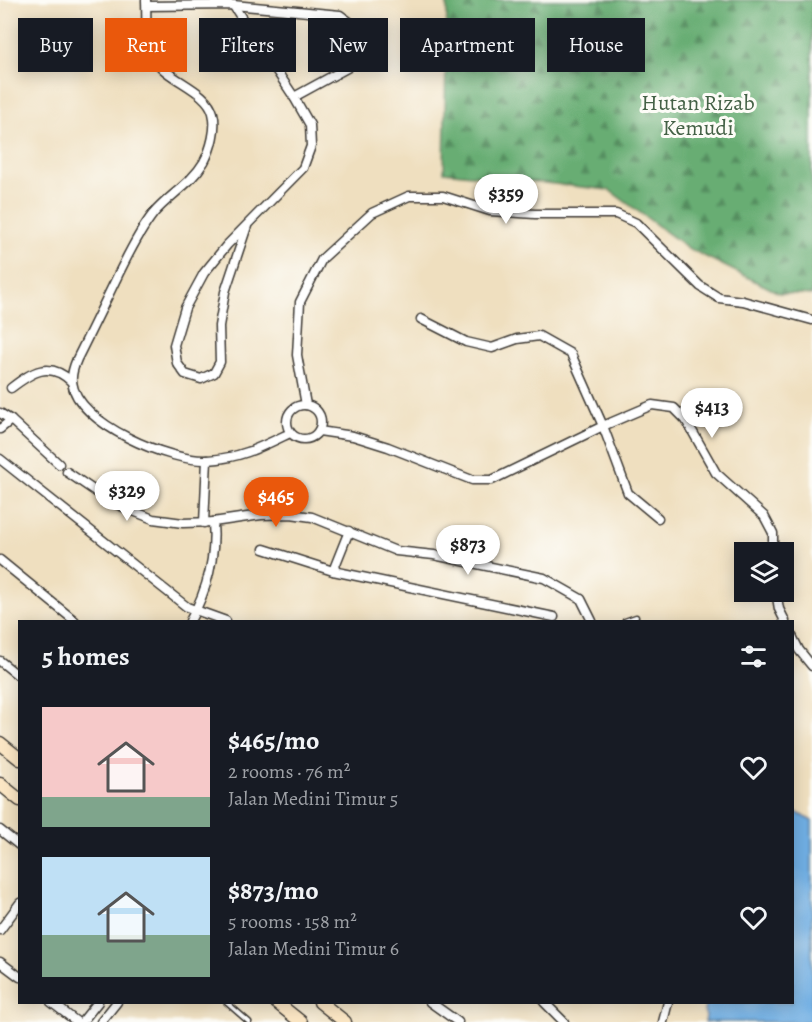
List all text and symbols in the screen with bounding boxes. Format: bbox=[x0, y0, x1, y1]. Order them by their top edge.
chip: Buy bbox=[18, 18, 93, 72]
chip: Rent bbox=[105, 18, 187, 72]
chip: Filters bbox=[199, 18, 296, 72]
chip: New bbox=[308, 18, 388, 72]
chip: Apartment bbox=[400, 18, 535, 72]
chip: House bbox=[547, 18, 645, 72]
park label: Hutan Rizab Kemudi bbox=[641, 88, 755, 143]
pin: $359 bbox=[470, 174, 542, 225]
text: $359 bbox=[488, 180, 524, 207]
pin: $413 bbox=[676, 388, 748, 439]
text: $413 bbox=[695, 394, 729, 421]
pin: $329 bbox=[91, 471, 163, 522]
text: $329 bbox=[109, 477, 145, 504]
pin: $465 bbox=[240, 477, 312, 528]
text: $465 bbox=[258, 483, 294, 510]
pin: $873 bbox=[432, 525, 504, 576]
text: $873 bbox=[450, 531, 486, 558]
map controls bbox=[734, 542, 794, 602]
button: layers bbox=[734, 542, 794, 602]
text: 5 homes bbox=[42, 639, 130, 674]
icon: filters bbox=[737, 640, 770, 673]
text: $465/mo bbox=[228, 723, 319, 758]
icon: home bbox=[90, 731, 162, 803]
icon: heart bbox=[737, 751, 770, 784]
text: 2 rooms · 76 m² bbox=[228, 758, 350, 785]
text: Jalan Medini Timur 5 bbox=[228, 785, 398, 812]
text: $873/mo bbox=[228, 873, 319, 908]
icon: home bbox=[90, 881, 162, 953]
icon: heart bbox=[737, 901, 770, 934]
text: 5 rooms · 158 m² bbox=[228, 908, 357, 935]
text: Jalan Medini Timur 6 bbox=[228, 935, 399, 962]

